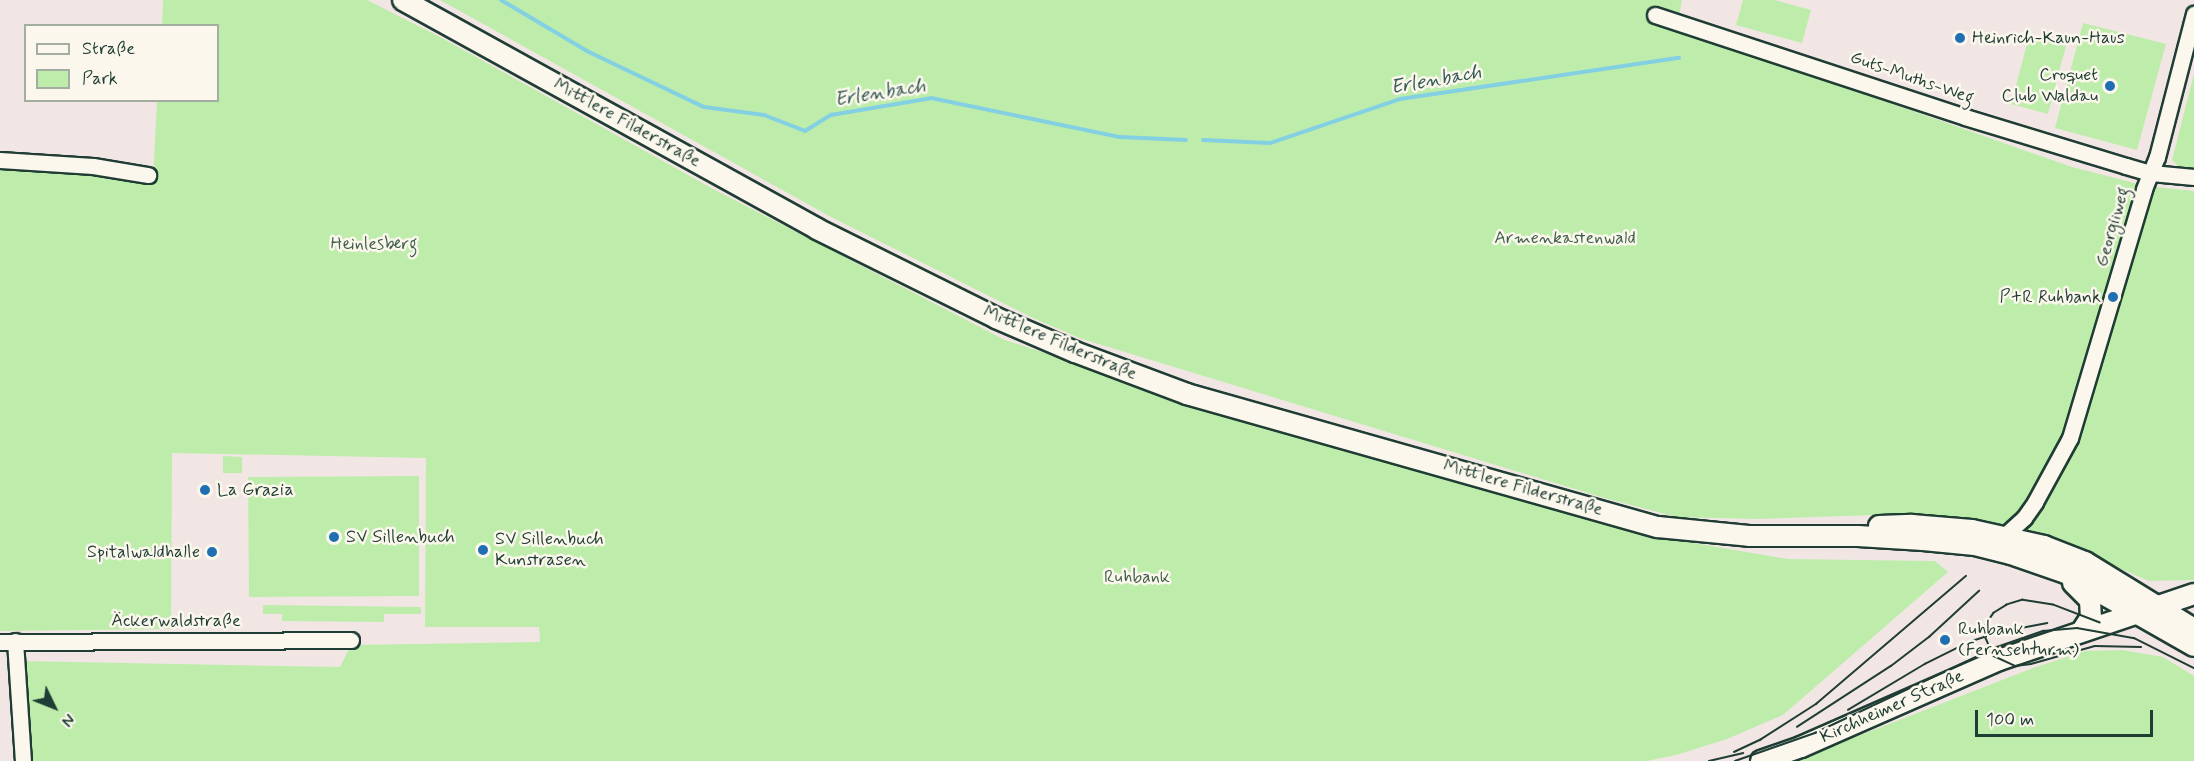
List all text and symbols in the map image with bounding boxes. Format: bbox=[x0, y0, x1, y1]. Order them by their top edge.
legend bbox=[24, 24, 219, 102]
place label: Heinrich-Kaun-Haus bbox=[1972, 27, 2125, 49]
marker: Heinrich-Kaun-Haus bbox=[1953, 31, 1967, 45]
text: Straße bbox=[82, 37, 135, 61]
street label: Guts-Muths-Weg bbox=[1847, 47, 1977, 109]
water label: Erlenbach bbox=[1389, 60, 1483, 100]
place label: Croquet Club Waldau bbox=[2000, 65, 2098, 107]
text: Park bbox=[82, 67, 118, 91]
street label: Mittlere Filderstraße bbox=[550, 74, 704, 172]
water label: Erlenbach bbox=[833, 74, 927, 112]
marker: Croquet Club Waldau bbox=[2103, 79, 2117, 93]
street label: Georgiiweg bbox=[2091, 185, 2135, 269]
park label: Armenkastenwald bbox=[1494, 227, 1636, 249]
park label: Heinlesberg bbox=[330, 233, 418, 255]
place label: P+R Ruhbank bbox=[1997, 286, 2101, 308]
marker: P+R Ruhbank bbox=[2106, 290, 2120, 304]
street label: Mittlere Filderstraße bbox=[981, 301, 1139, 385]
street label: Mittlere Filderstraße bbox=[1442, 455, 1604, 521]
place label: La Grazia bbox=[217, 479, 295, 501]
marker: La Grazia bbox=[198, 483, 212, 497]
place label: SV Sillenbuch bbox=[346, 526, 450, 548]
place label: SV Sillenbuch Kunstrasen bbox=[495, 529, 599, 572]
marker: SV Sillenbuch bbox=[327, 530, 341, 544]
place label: Spitalwaldhalle bbox=[87, 541, 200, 563]
marker: SV Sillenbuch Kunstrasen bbox=[476, 543, 490, 557]
marker: Spitalwaldhalle bbox=[205, 545, 219, 559]
park label: Ruhbank bbox=[1104, 566, 1170, 588]
street label: Äckerwaldstraße bbox=[111, 610, 241, 632]
place label: Ruhbank (Fernsehturm) bbox=[1958, 619, 2079, 662]
marker: Ruhbank (Fernsehturm) bbox=[1936, 631, 1954, 649]
street label: Kirchheimer Straße bbox=[1818, 666, 1966, 748]
north arrow bbox=[24, 677, 84, 737]
scale bar bbox=[1978, 698, 2156, 736]
text: 100 m bbox=[1986, 708, 2034, 732]
text: N bbox=[56, 709, 79, 731]

